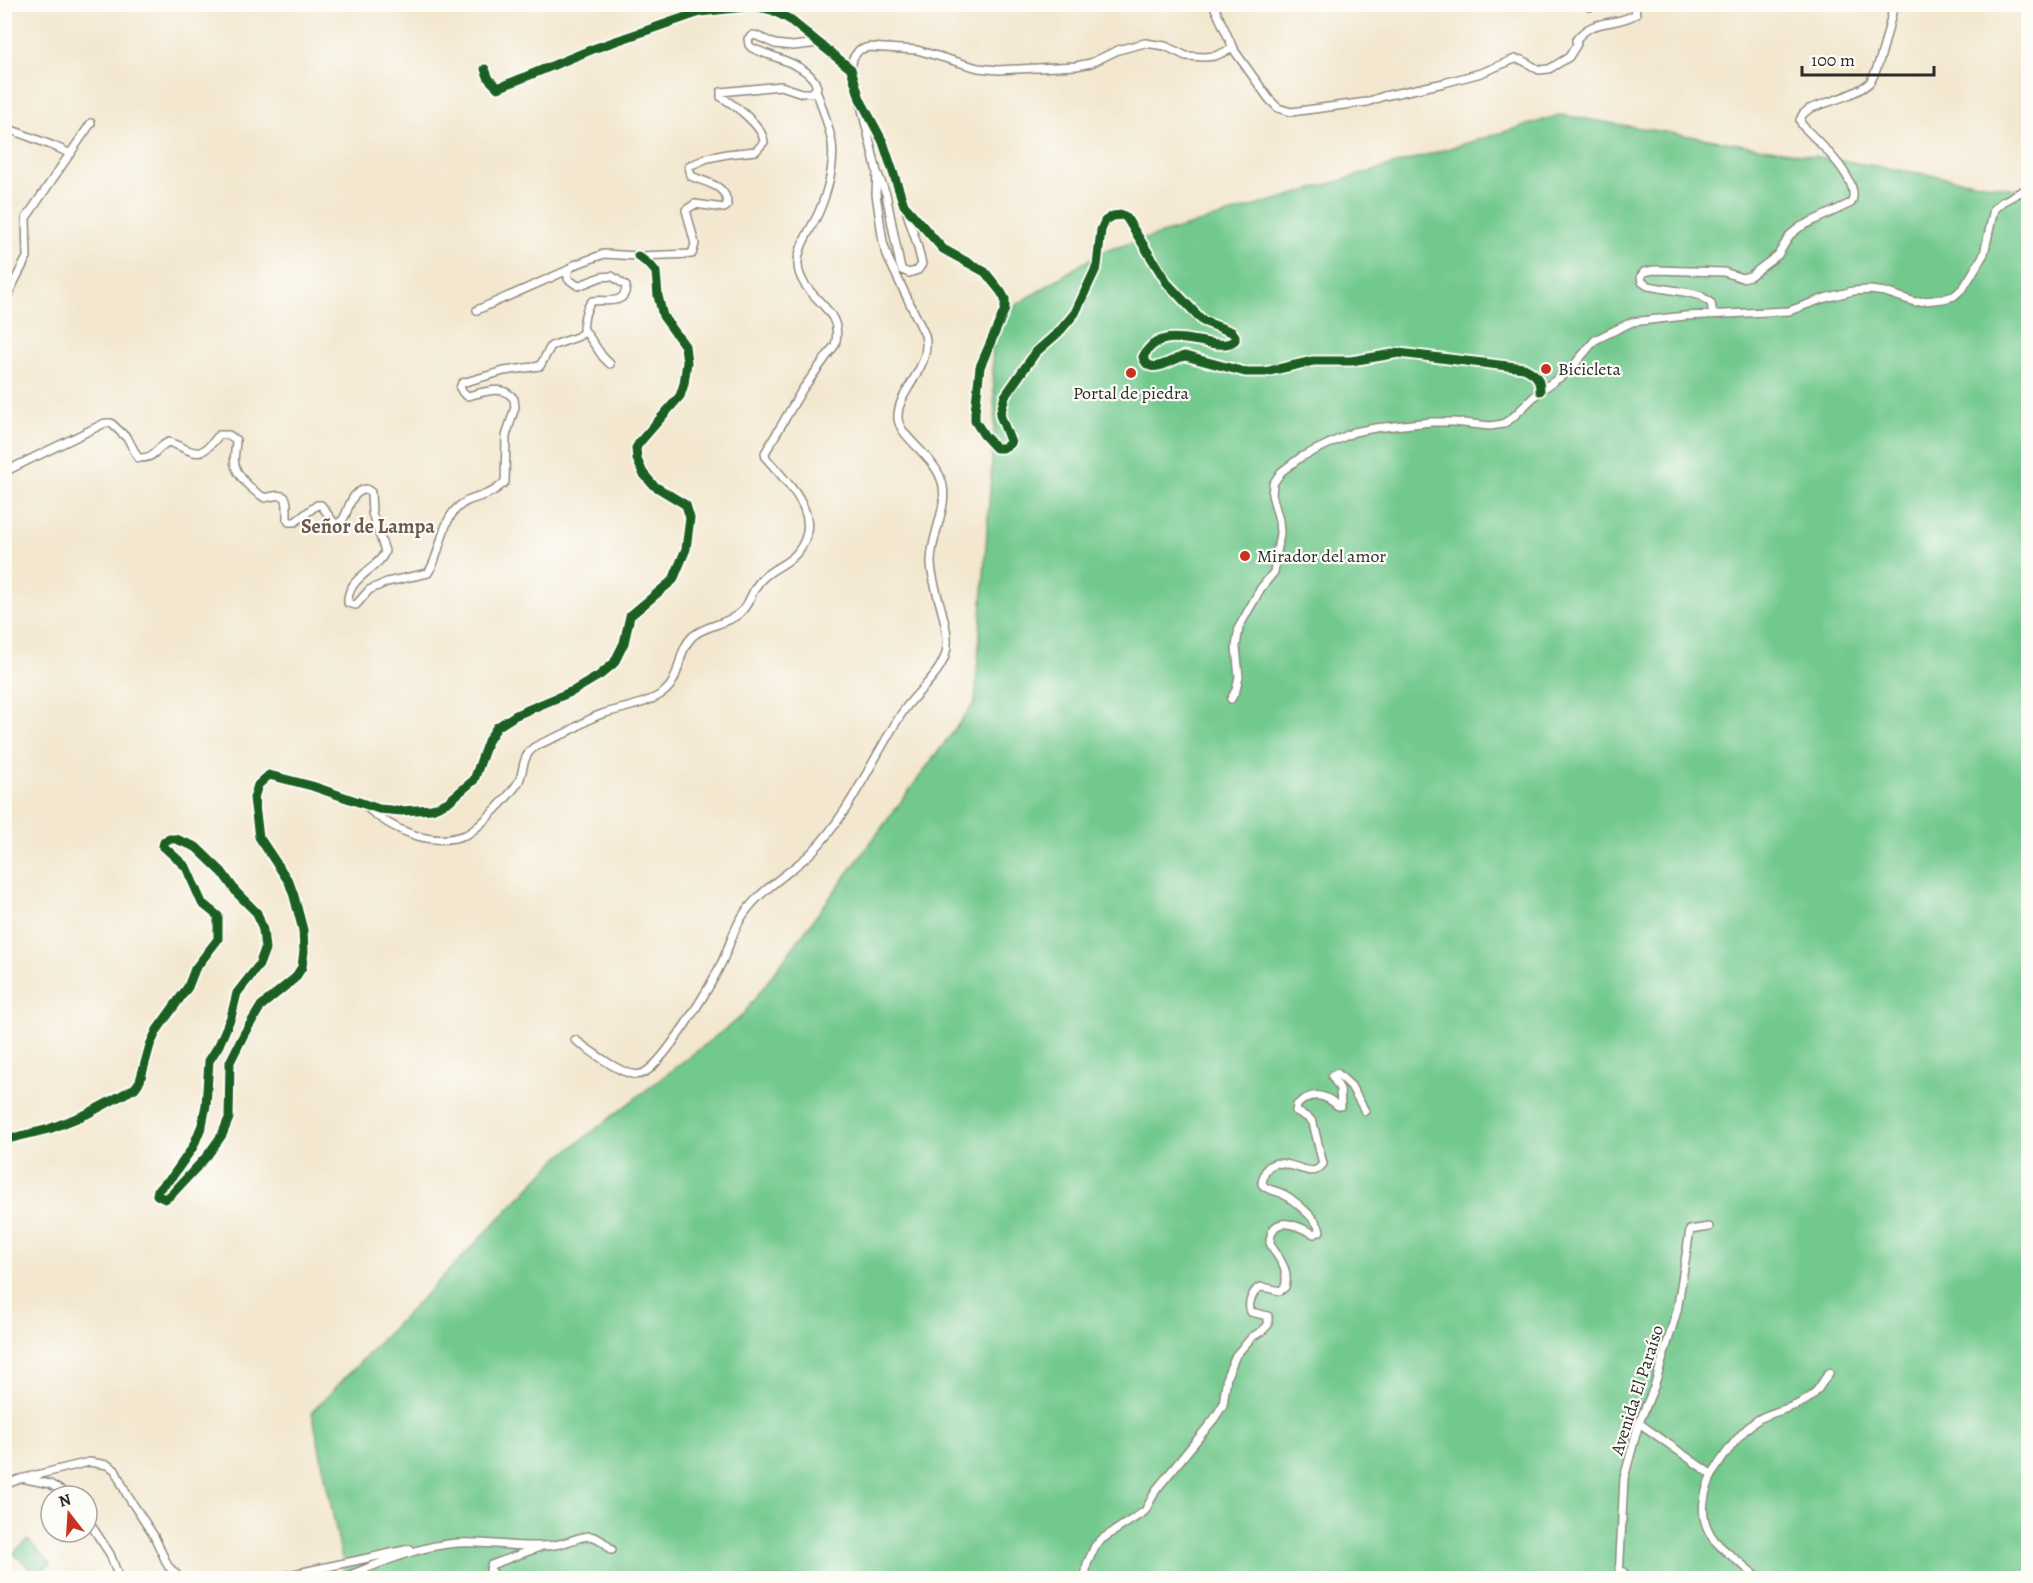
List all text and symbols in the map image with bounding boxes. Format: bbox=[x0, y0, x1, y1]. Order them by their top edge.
scale bar bbox=[1802, 39, 1934, 77]
text: 100 m bbox=[1811, 48, 1855, 72]
place label: Bicicleta bbox=[1558, 357, 1621, 381]
marker: Bicicleta bbox=[1539, 362, 1553, 376]
marker: Portal de piedra bbox=[1124, 366, 1138, 380]
place label: Portal de piedra bbox=[1073, 381, 1190, 405]
district label: Señor de Lampa bbox=[301, 513, 435, 540]
place label: Mirador del amor bbox=[1257, 544, 1386, 568]
marker: Mirador del amor bbox=[1238, 549, 1252, 563]
street label: Avenida El Paraíso bbox=[1604, 1322, 1669, 1459]
north arrow bbox=[39, 1484, 99, 1544]
text: N bbox=[56, 1488, 74, 1513]

